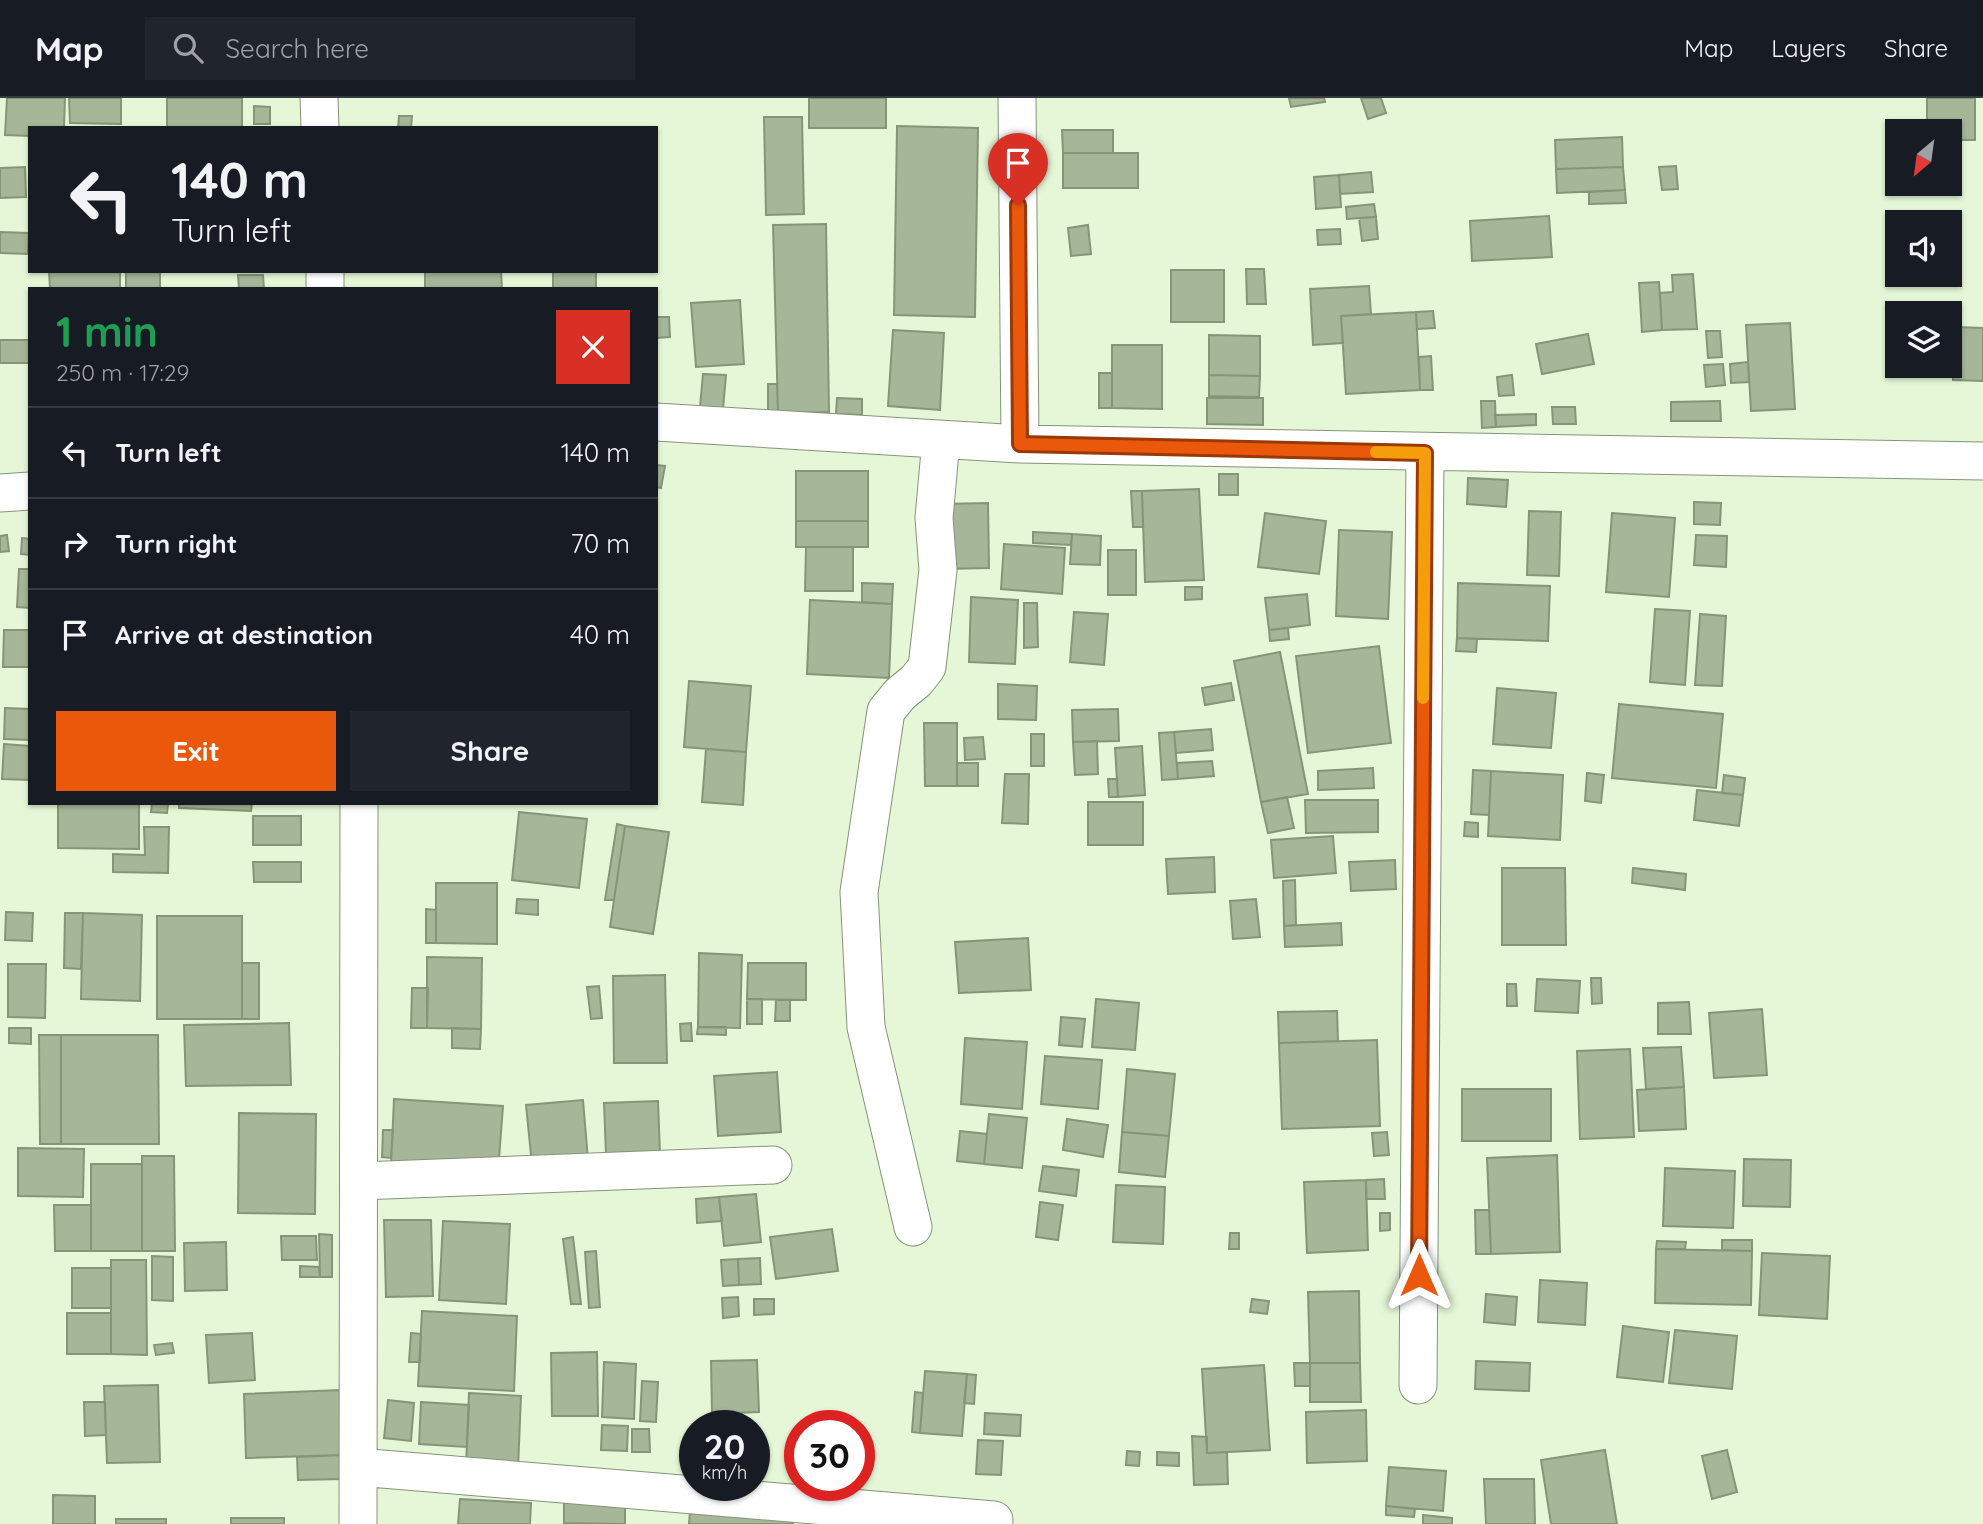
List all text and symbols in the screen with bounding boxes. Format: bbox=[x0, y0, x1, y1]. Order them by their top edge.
search box bbox=[145, 17, 635, 80]
text: Map bbox=[35, 28, 103, 69]
icon: search bbox=[169, 29, 207, 67]
text: Search here bbox=[225, 32, 369, 65]
text: Map bbox=[1684, 33, 1733, 63]
text: Layers bbox=[1771, 33, 1846, 63]
text: Share bbox=[1884, 33, 1948, 63]
north arrow bbox=[1885, 119, 1962, 196]
map controls bbox=[1885, 119, 1962, 378]
pin bbox=[988, 133, 1048, 205]
icon: arrive bbox=[999, 144, 1037, 182]
text: 140 m bbox=[171, 149, 308, 210]
icon: left bbox=[56, 154, 147, 245]
text: Turn left bbox=[171, 210, 292, 250]
button: sound bbox=[1885, 210, 1962, 287]
button: layers bbox=[1885, 301, 1962, 378]
text: 1 min bbox=[56, 305, 158, 358]
button: close bbox=[556, 310, 630, 384]
text: 250 m · 17:29 bbox=[56, 358, 189, 387]
icon: left bbox=[56, 434, 94, 472]
text: Turn left bbox=[115, 436, 222, 469]
text: 140 m bbox=[561, 436, 630, 469]
icon: right bbox=[56, 525, 94, 563]
text: Turn right bbox=[115, 527, 237, 560]
text: 70 m bbox=[570, 527, 630, 560]
icon: arrive bbox=[56, 616, 94, 654]
text: Arrive at destination bbox=[115, 618, 373, 651]
text: 40 m bbox=[570, 618, 630, 651]
button: Exit bbox=[56, 711, 336, 791]
button: Share bbox=[350, 711, 630, 791]
position arrow bbox=[1382, 1238, 1456, 1312]
speed limit sign: 30 bbox=[784, 1410, 875, 1501]
text: 20 bbox=[704, 1424, 745, 1468]
text: km/h bbox=[702, 1461, 747, 1484]

